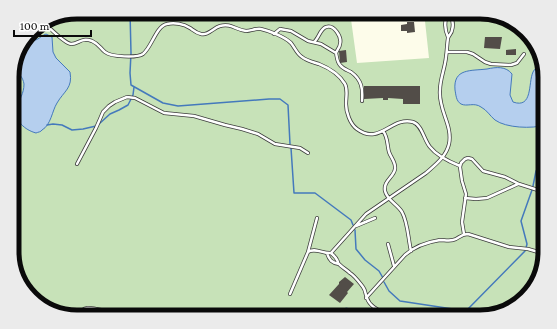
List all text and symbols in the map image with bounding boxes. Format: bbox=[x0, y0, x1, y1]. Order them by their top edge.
scale bar bbox=[14, 12, 91, 38]
text: 100 m bbox=[20, 19, 50, 33]

